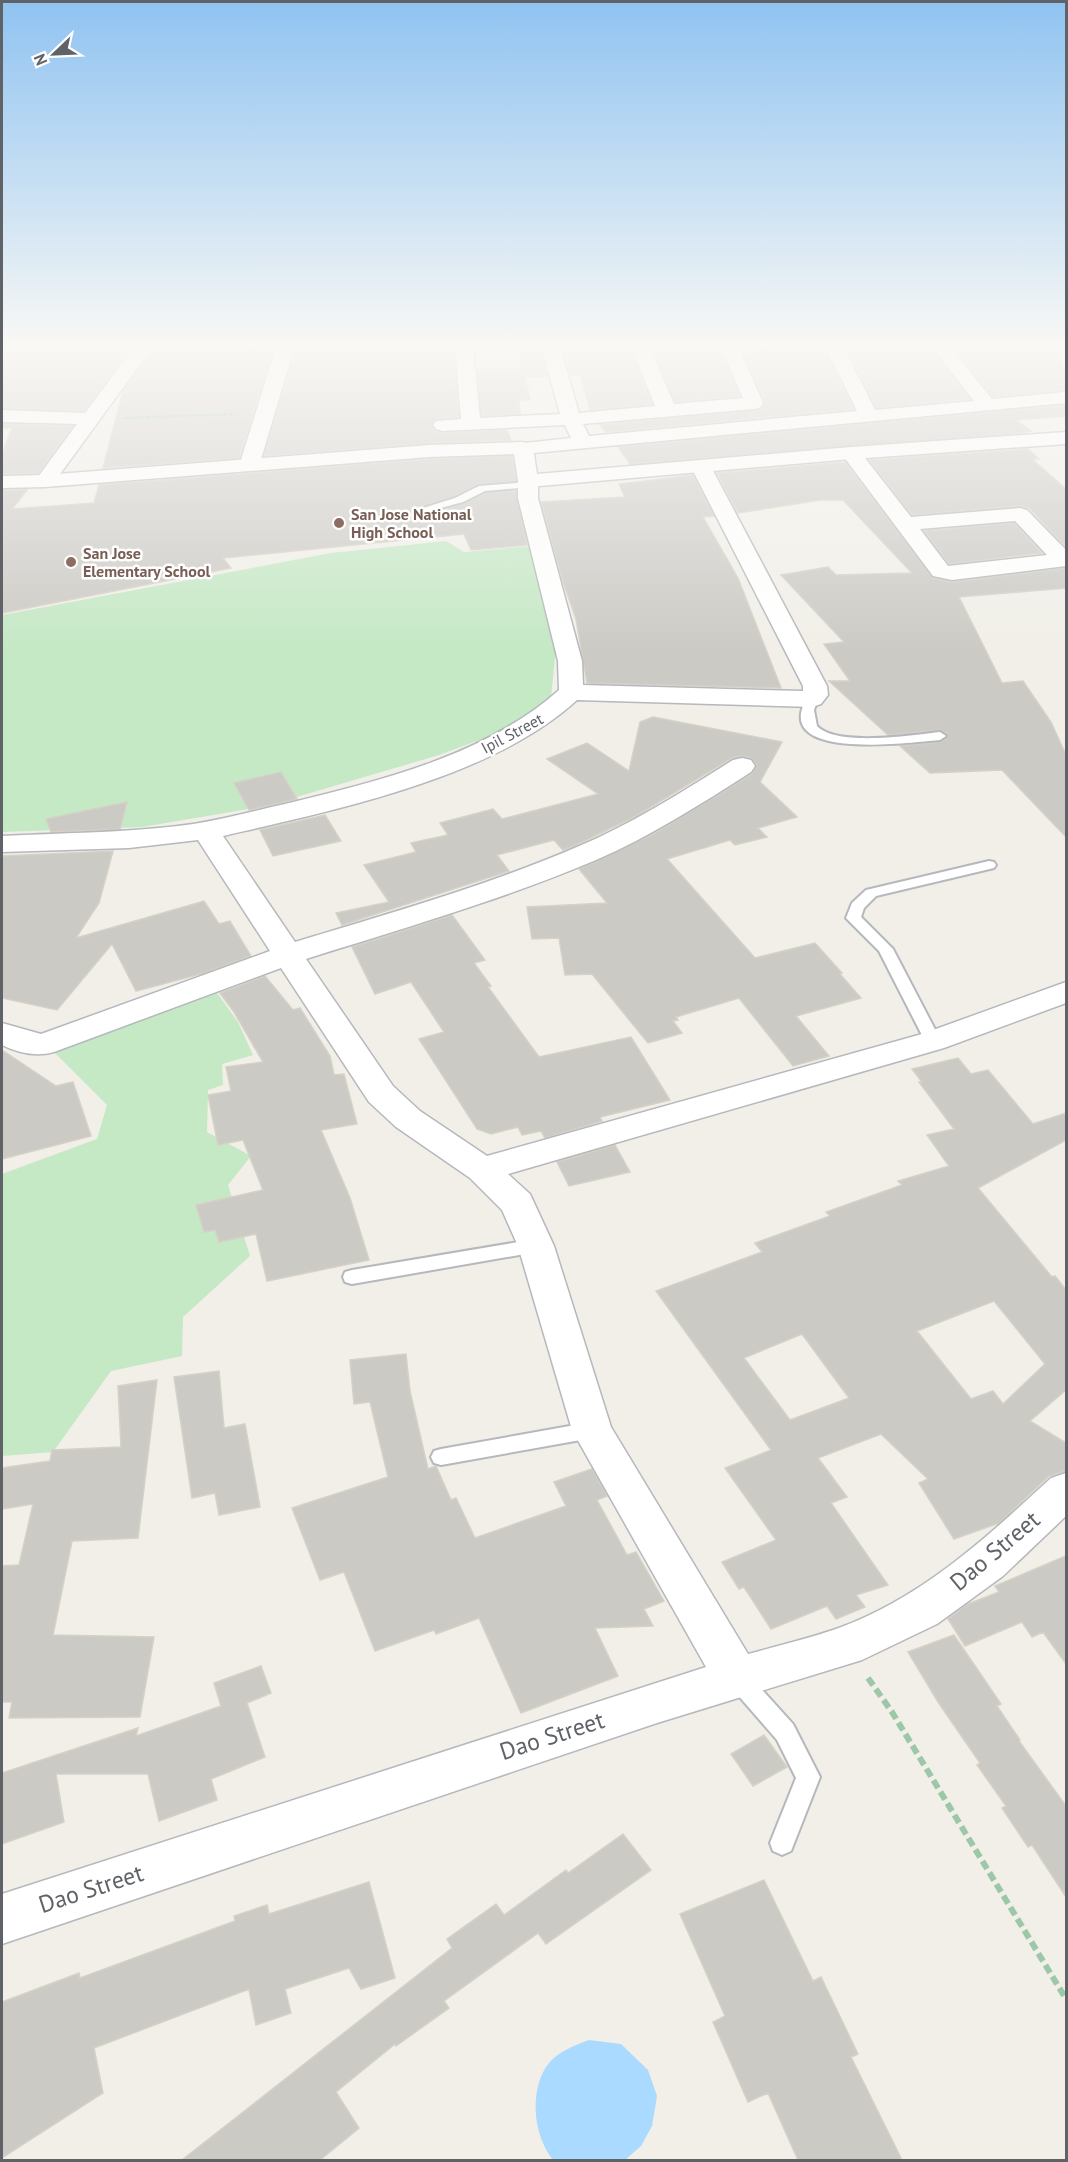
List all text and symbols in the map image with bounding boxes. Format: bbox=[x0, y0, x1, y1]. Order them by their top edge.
north arrow bbox=[24, 24, 84, 84]
text: N bbox=[29, 51, 51, 69]
place label: San Jose National High School bbox=[351, 504, 472, 542]
marker: San Jose National High School bbox=[332, 516, 346, 530]
place label: San Jose Elementary School bbox=[83, 543, 210, 581]
marker: San Jose Elementary School bbox=[64, 555, 78, 569]
street label: Ipil Street bbox=[478, 708, 547, 758]
street label: Dao Street bbox=[943, 1504, 1046, 1597]
street label: Dao Street bbox=[496, 1704, 608, 1767]
street label: Dao Street bbox=[35, 1857, 147, 1920]

